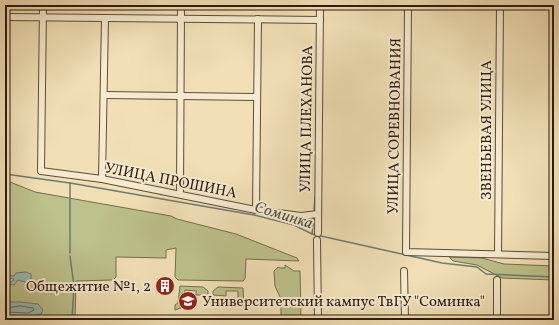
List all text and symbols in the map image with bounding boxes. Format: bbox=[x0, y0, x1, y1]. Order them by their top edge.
street label: УЛИЦА СОРЕВНОВАНИЯ bbox=[383, 38, 408, 214]
street label: УЛИЦА ПЛЕХАНОВА bbox=[296, 45, 319, 193]
street label: ЗВЕНЬЕВАЯ УЛИЦА bbox=[477, 59, 498, 200]
street label: УЛИЦА ПРОШИНА bbox=[103, 158, 239, 205]
water label: Соминка bbox=[252, 197, 316, 235]
building icon: Общежитие №1, 2 bbox=[154, 275, 176, 297]
place label: Общежитие №1, 2 bbox=[26, 277, 151, 298]
school or university icon: Университетский кампус ТвГУ "Соминка" bbox=[177, 290, 199, 312]
place label: Университетский кампус ТвГУ "Соминка" bbox=[202, 292, 485, 313]

